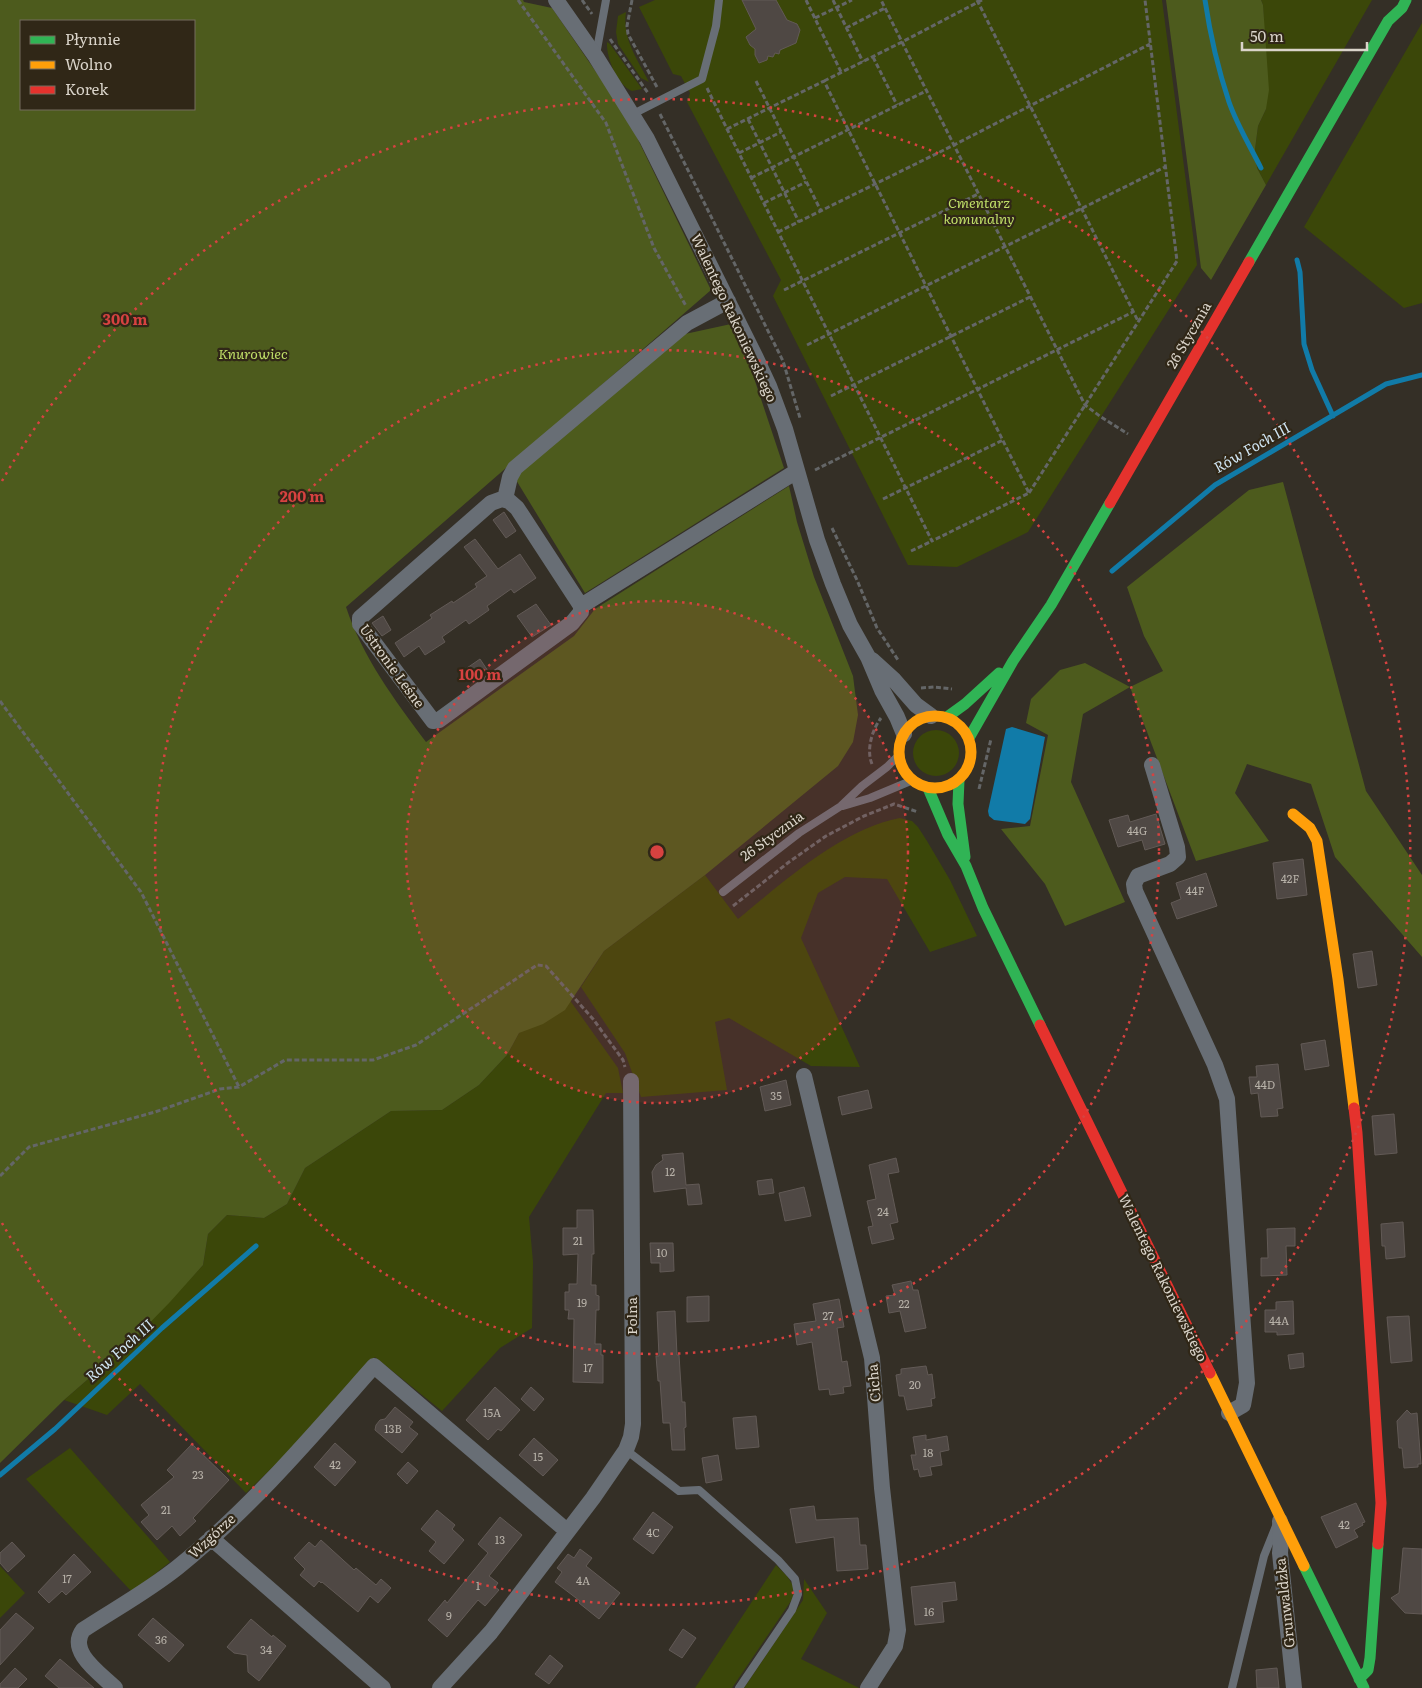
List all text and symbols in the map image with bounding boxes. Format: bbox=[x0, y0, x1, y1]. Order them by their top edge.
legend bbox=[20, 20, 195, 110]
scale bar bbox=[1242, 20, 1367, 52]
text: 50 m bbox=[1250, 24, 1284, 47]
text: Płynnie bbox=[65, 27, 120, 50]
text: Wolno bbox=[65, 52, 112, 75]
text: Korek bbox=[65, 77, 109, 100]
park label: Cmentarz komunalny bbox=[943, 192, 1015, 228]
street label: Walentego Rakoniewskiego bbox=[687, 230, 783, 405]
street label: 26 Stycznia bbox=[1161, 297, 1216, 372]
text: 300 m bbox=[103, 307, 147, 330]
park label: Knurowiec bbox=[218, 343, 288, 363]
water label: Rów Foch III bbox=[1209, 415, 1294, 478]
text: 200 m bbox=[280, 484, 324, 507]
street label: Ustronie Leśne bbox=[355, 619, 430, 712]
text: 100 m bbox=[459, 662, 501, 685]
street label: 26 Stycznia bbox=[736, 805, 808, 865]
house number: 44G bbox=[1127, 822, 1147, 838]
centre of rings bbox=[648, 843, 666, 861]
house number: 42F bbox=[1281, 870, 1299, 886]
house number: 44F bbox=[1186, 882, 1205, 898]
house number: 44D bbox=[1255, 1076, 1275, 1092]
house number: 35 bbox=[770, 1087, 782, 1103]
house number: 12 bbox=[665, 1163, 675, 1179]
street label: Walentego Rakoniewskiego bbox=[1115, 1190, 1213, 1365]
house number: 24 bbox=[877, 1203, 889, 1219]
house number: 21 bbox=[573, 1232, 584, 1248]
house number: 10 bbox=[657, 1244, 667, 1260]
house number: 19 bbox=[577, 1294, 587, 1310]
house number: 22 bbox=[898, 1295, 910, 1311]
street label: Polna bbox=[621, 1297, 641, 1335]
house number: 27 bbox=[822, 1307, 834, 1323]
house number: 44A bbox=[1269, 1312, 1289, 1328]
water label: Rów Foch III bbox=[80, 1313, 159, 1387]
house number: 17 bbox=[583, 1359, 593, 1375]
street label: Cicha bbox=[861, 1363, 885, 1403]
house number: 20 bbox=[909, 1376, 921, 1392]
house number: 15A bbox=[483, 1404, 501, 1420]
house number: 13B bbox=[384, 1420, 402, 1436]
house number: 18 bbox=[923, 1444, 933, 1460]
house number: 15 bbox=[533, 1448, 543, 1464]
house number: 42 bbox=[329, 1456, 341, 1472]
house number: 23 bbox=[192, 1466, 204, 1482]
house number: 21 bbox=[161, 1501, 172, 1517]
street label: Wzgórze bbox=[183, 1508, 239, 1562]
house number: 42 bbox=[1338, 1516, 1350, 1532]
house number: 4C bbox=[646, 1524, 660, 1540]
house number: 13 bbox=[495, 1531, 505, 1547]
street label: Grunwaldzka bbox=[1269, 1557, 1299, 1649]
house number: 17 bbox=[62, 1570, 72, 1586]
house number: 4A bbox=[576, 1572, 590, 1588]
house number: 1 bbox=[476, 1577, 481, 1593]
house number: 16 bbox=[924, 1603, 934, 1619]
house number: 9 bbox=[446, 1607, 452, 1623]
house number: 36 bbox=[155, 1631, 167, 1647]
house number: 34 bbox=[260, 1641, 272, 1657]

